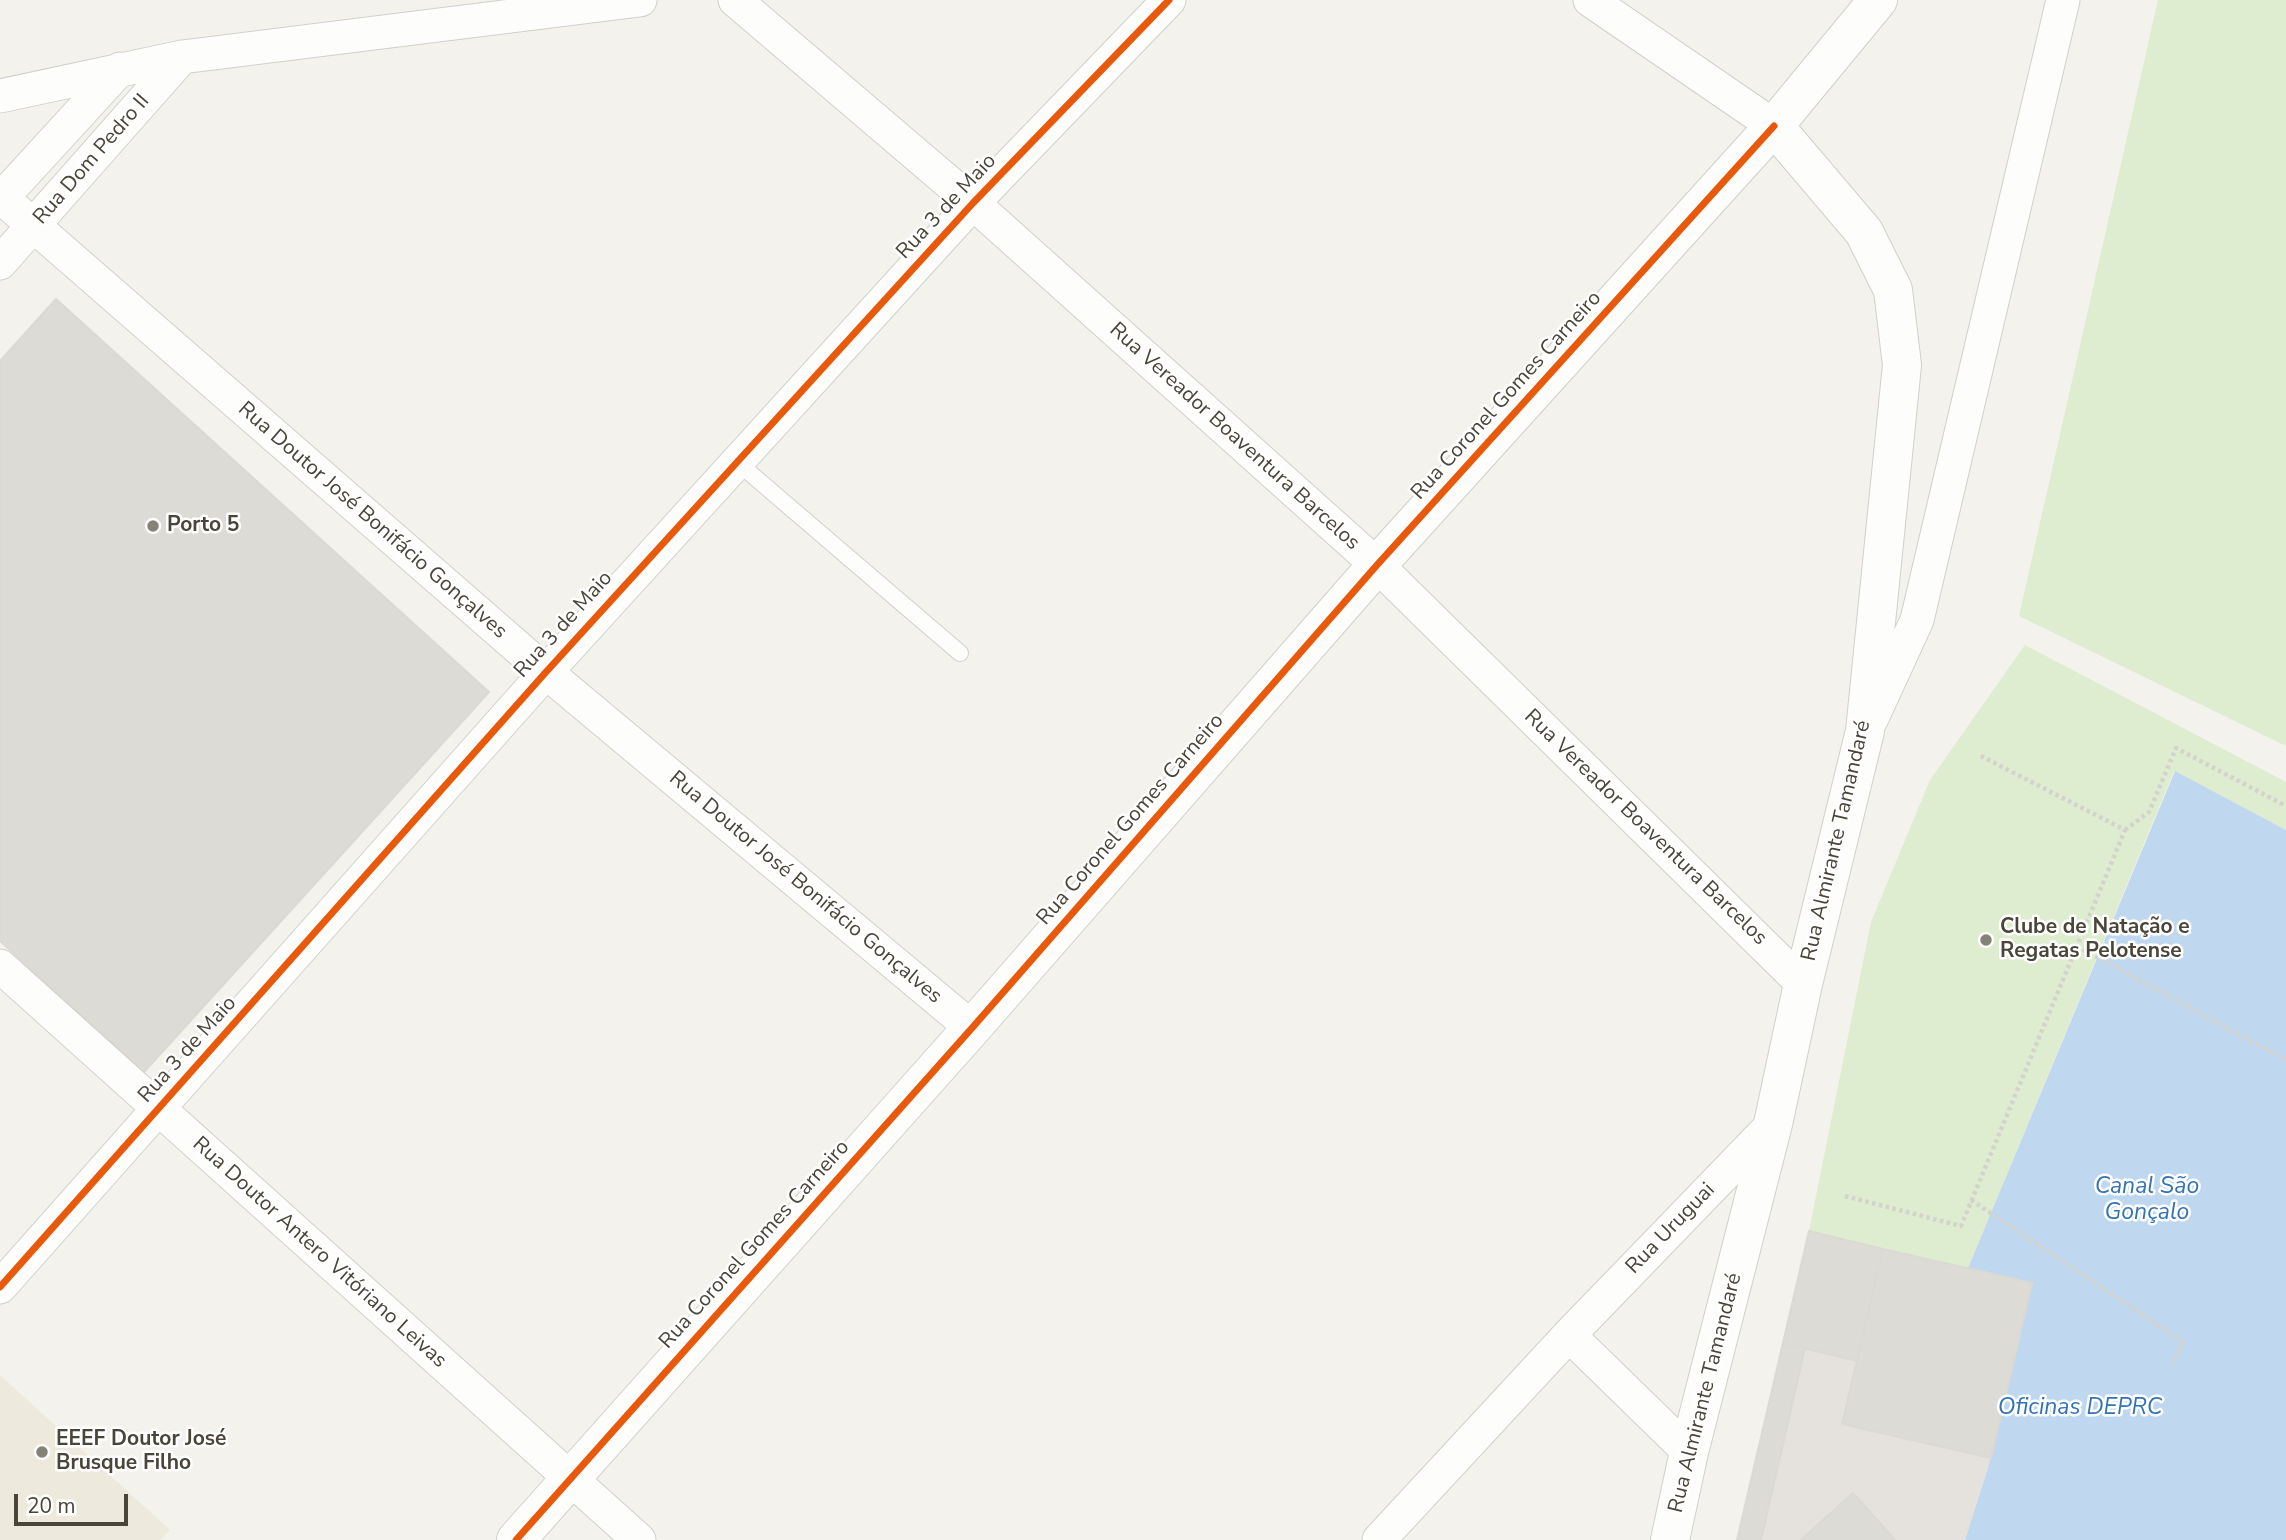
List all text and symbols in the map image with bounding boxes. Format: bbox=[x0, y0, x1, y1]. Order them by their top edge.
street label: Rua Dom Pedro II bbox=[29, 90, 155, 230]
street label: Rua 3 de Maio bbox=[892, 149, 1002, 265]
street label: Rua Coronel Gomes Carneiro bbox=[1407, 286, 1607, 506]
street label: Rua Vereador Boaventura Barcelos bbox=[1104, 318, 1364, 556]
street label: Rua Doutor José Bonifácio Gonçalves bbox=[232, 397, 512, 645]
place label: Porto 5 bbox=[167, 513, 239, 539]
marker: Porto 5 bbox=[145, 518, 161, 534]
street label: Rua 3 de Maio bbox=[510, 566, 618, 684]
street label: Rua Vereador Boaventura Barcelos bbox=[1518, 705, 1772, 951]
street label: Rua Coronel Gomes Carneiro bbox=[1032, 709, 1230, 931]
street label: Rua Almirante Tamandaré bbox=[1797, 718, 1877, 964]
street label: Rua Doutor José Bonifácio Gonçalves bbox=[664, 766, 946, 1010]
place label: Clube de Natação e Regatas Pelotense bbox=[2000, 915, 2190, 965]
marker: Clube de Natação e Regatas Pelotense bbox=[1978, 932, 1994, 948]
street label: Rua 3 de Maio bbox=[134, 991, 242, 1109]
street label: Rua Doutor Antero Vitóriano Leivas bbox=[187, 1132, 451, 1374]
street label: Rua Coronel Gomes Carneiro bbox=[655, 1135, 855, 1355]
water label: Canal São Gonçalo bbox=[2095, 1173, 2199, 1227]
street label: Rua Uruguai bbox=[1621, 1178, 1721, 1280]
street label: Rua Almirante Tamandaré bbox=[1664, 1271, 1748, 1515]
water label: Oficinas DEPRC bbox=[1998, 1394, 2162, 1422]
place label: EEEF Doutor José Brusque Filho bbox=[56, 1427, 226, 1477]
marker: EEEF Doutor José Brusque Filho bbox=[34, 1444, 50, 1460]
scale bar bbox=[18, 1480, 131, 1524]
text: 20 m bbox=[27, 1492, 76, 1520]

